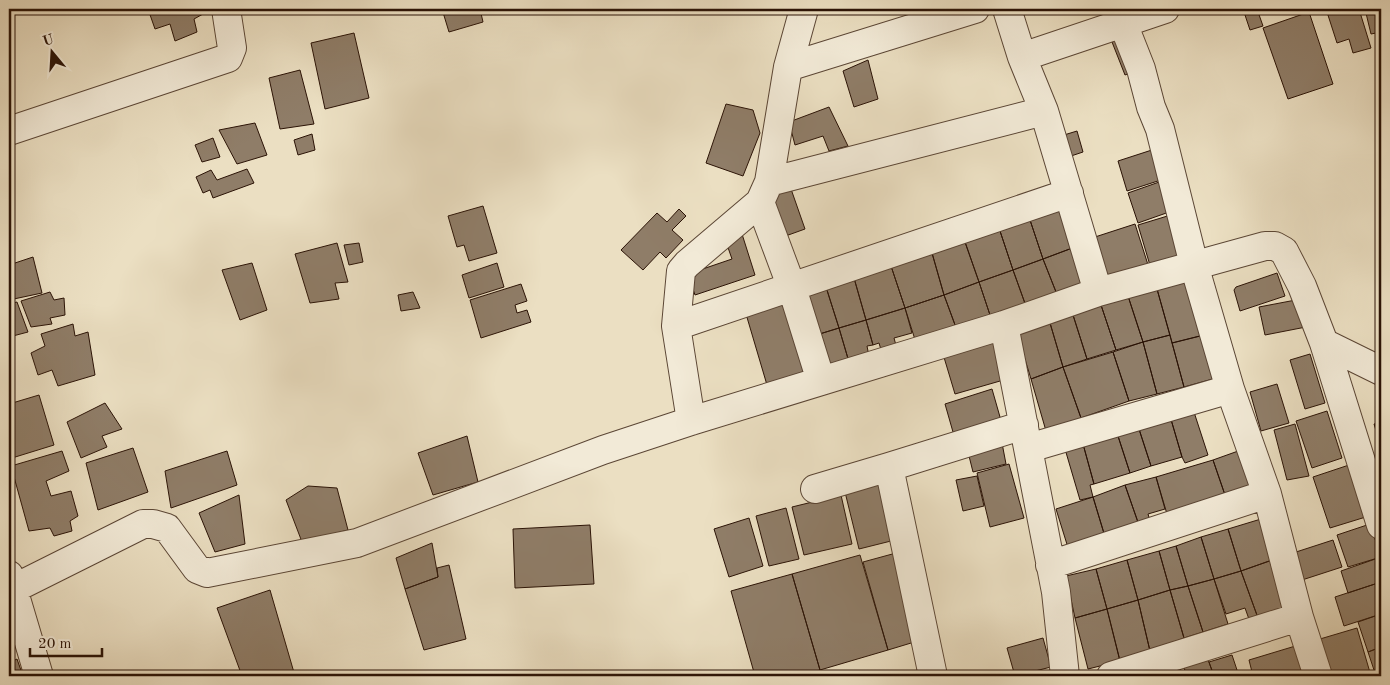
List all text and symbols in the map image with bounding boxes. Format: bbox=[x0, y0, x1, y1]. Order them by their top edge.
north arrow bbox=[28, 28, 78, 78]
text: U bbox=[41, 32, 56, 49]
scale bar bbox=[30, 625, 102, 657]
text: 20 m bbox=[38, 637, 72, 652]

